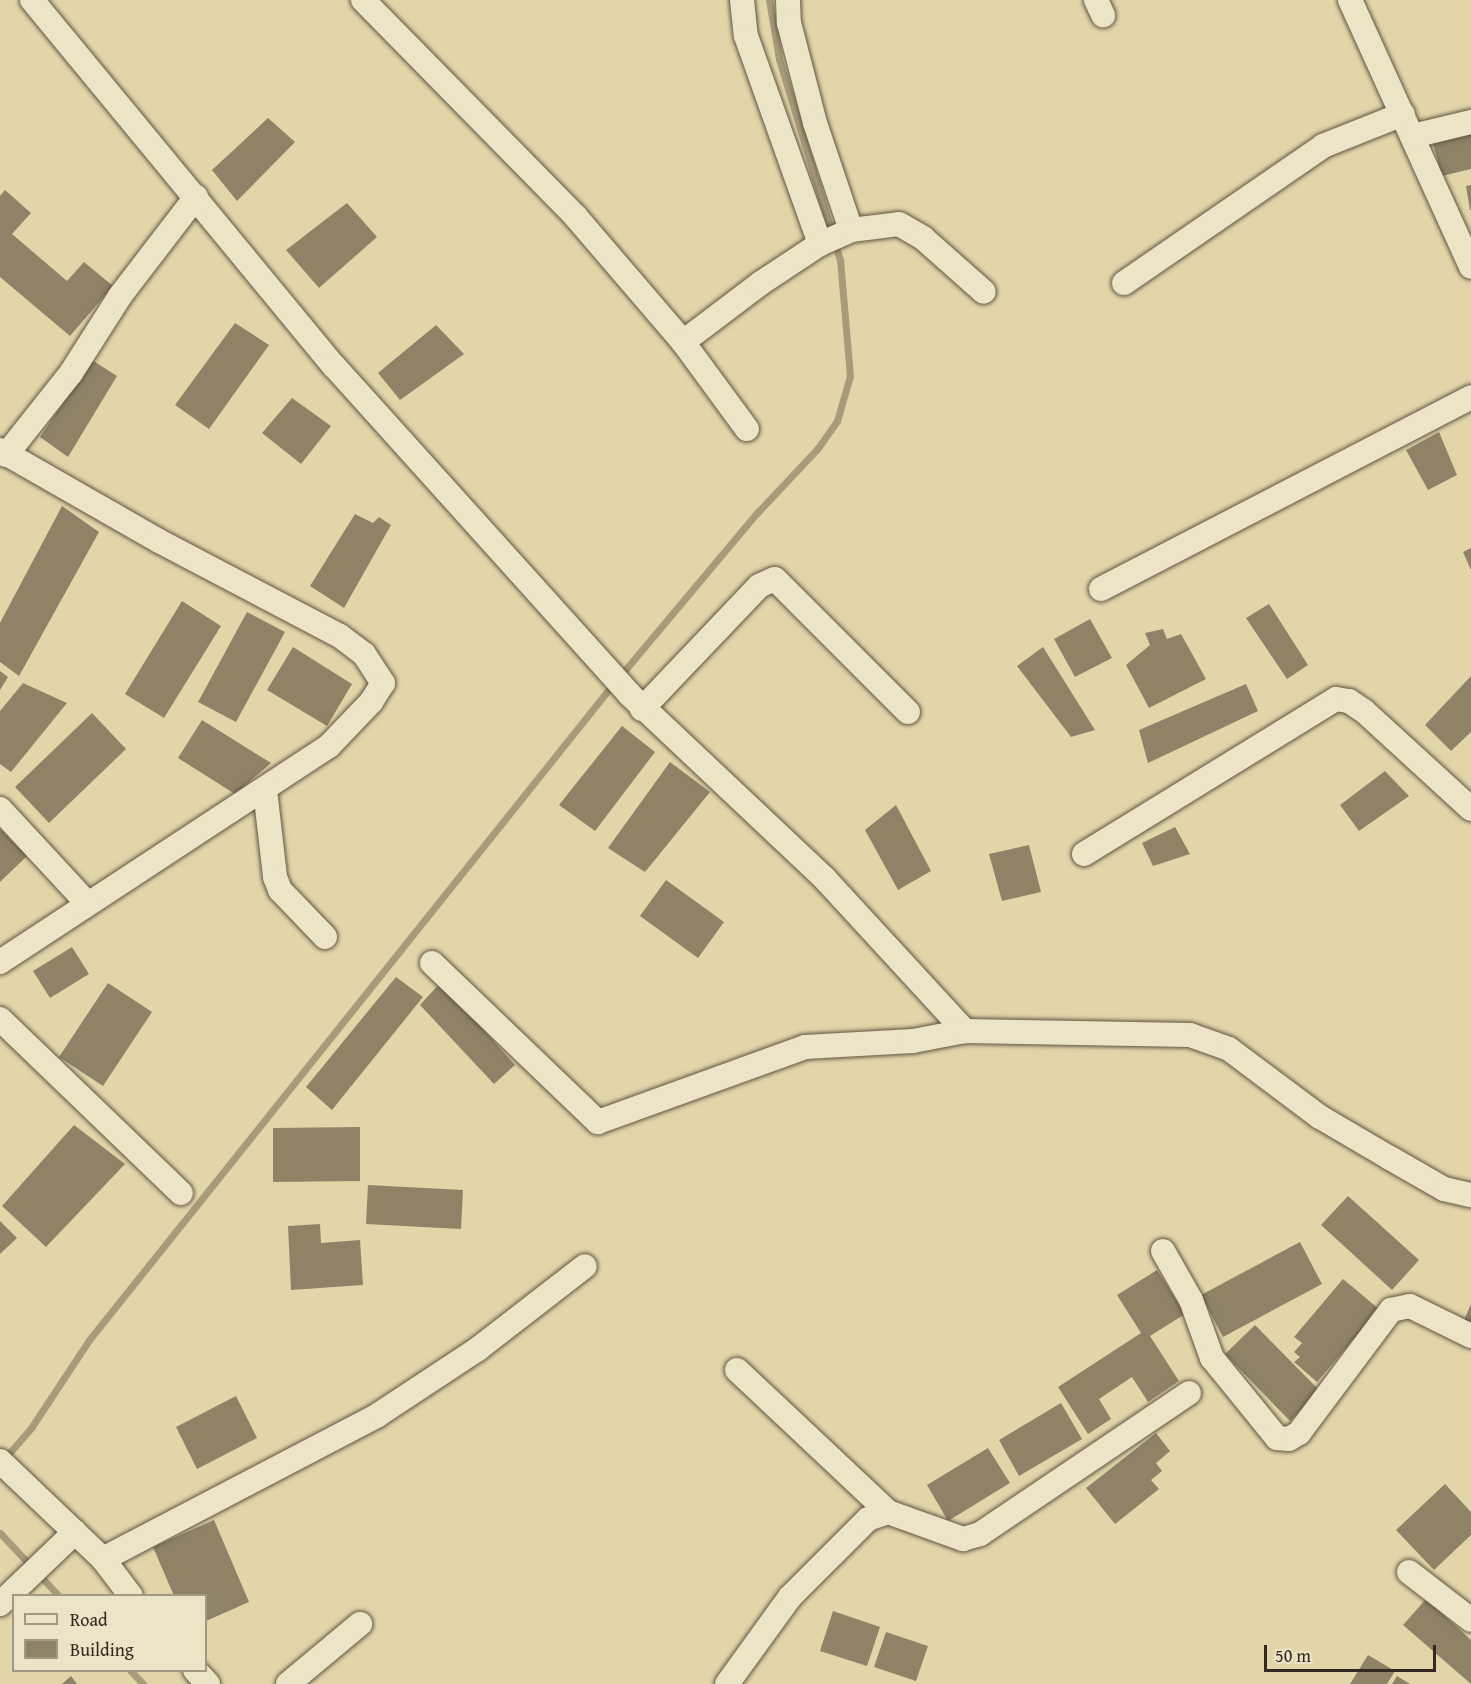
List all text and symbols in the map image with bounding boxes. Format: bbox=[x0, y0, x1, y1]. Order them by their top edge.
legend bbox=[12, 1594, 207, 1672]
text: Road bbox=[70, 1606, 108, 1633]
scale bar bbox=[1267, 1633, 1440, 1671]
text: Building bbox=[70, 1636, 134, 1663]
text: 50 m bbox=[1275, 1642, 1311, 1669]

